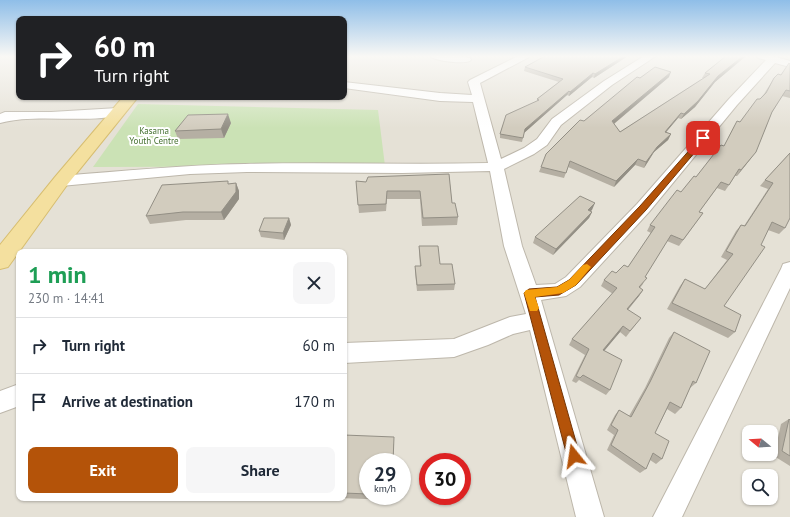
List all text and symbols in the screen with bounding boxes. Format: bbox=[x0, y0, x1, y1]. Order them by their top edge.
text: 60 m bbox=[94, 28, 155, 65]
icon: right bbox=[28, 32, 80, 84]
text: Turn right bbox=[94, 64, 169, 87]
pin bbox=[686, 121, 720, 155]
park label: Kasama Youth Centre bbox=[129, 125, 179, 146]
icon: arrive bbox=[692, 127, 714, 149]
text: 1 min bbox=[28, 259, 87, 290]
button: close bbox=[293, 262, 335, 304]
text: 230 m · 14:41 bbox=[28, 290, 105, 307]
icon: right bbox=[28, 335, 50, 357]
text: Turn right bbox=[62, 336, 125, 355]
text: 60 m bbox=[302, 336, 335, 355]
icon: arrive bbox=[28, 391, 50, 413]
text: Arrive at destination bbox=[62, 392, 193, 411]
text: 170 m bbox=[294, 392, 335, 411]
north arrow bbox=[742, 425, 778, 461]
map controls bbox=[742, 425, 778, 505]
position arrow bbox=[553, 435, 595, 477]
button: Exit bbox=[28, 447, 178, 493]
button: Share bbox=[186, 447, 335, 493]
speed limit sign: 30 bbox=[419, 453, 471, 505]
text: 29 bbox=[374, 461, 396, 487]
button: search bbox=[742, 469, 778, 505]
text: km/h bbox=[374, 482, 396, 495]

